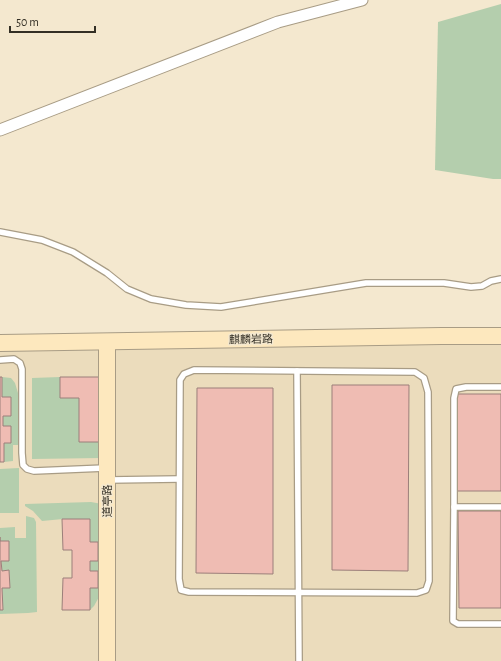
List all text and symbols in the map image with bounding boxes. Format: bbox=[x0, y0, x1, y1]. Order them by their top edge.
scale bar bbox=[10, 8, 95, 34]
text: 50 m bbox=[16, 16, 39, 28]
street label: 麒麟岩路 bbox=[229, 333, 273, 345]
street label: 道亭路 bbox=[101, 485, 113, 518]

